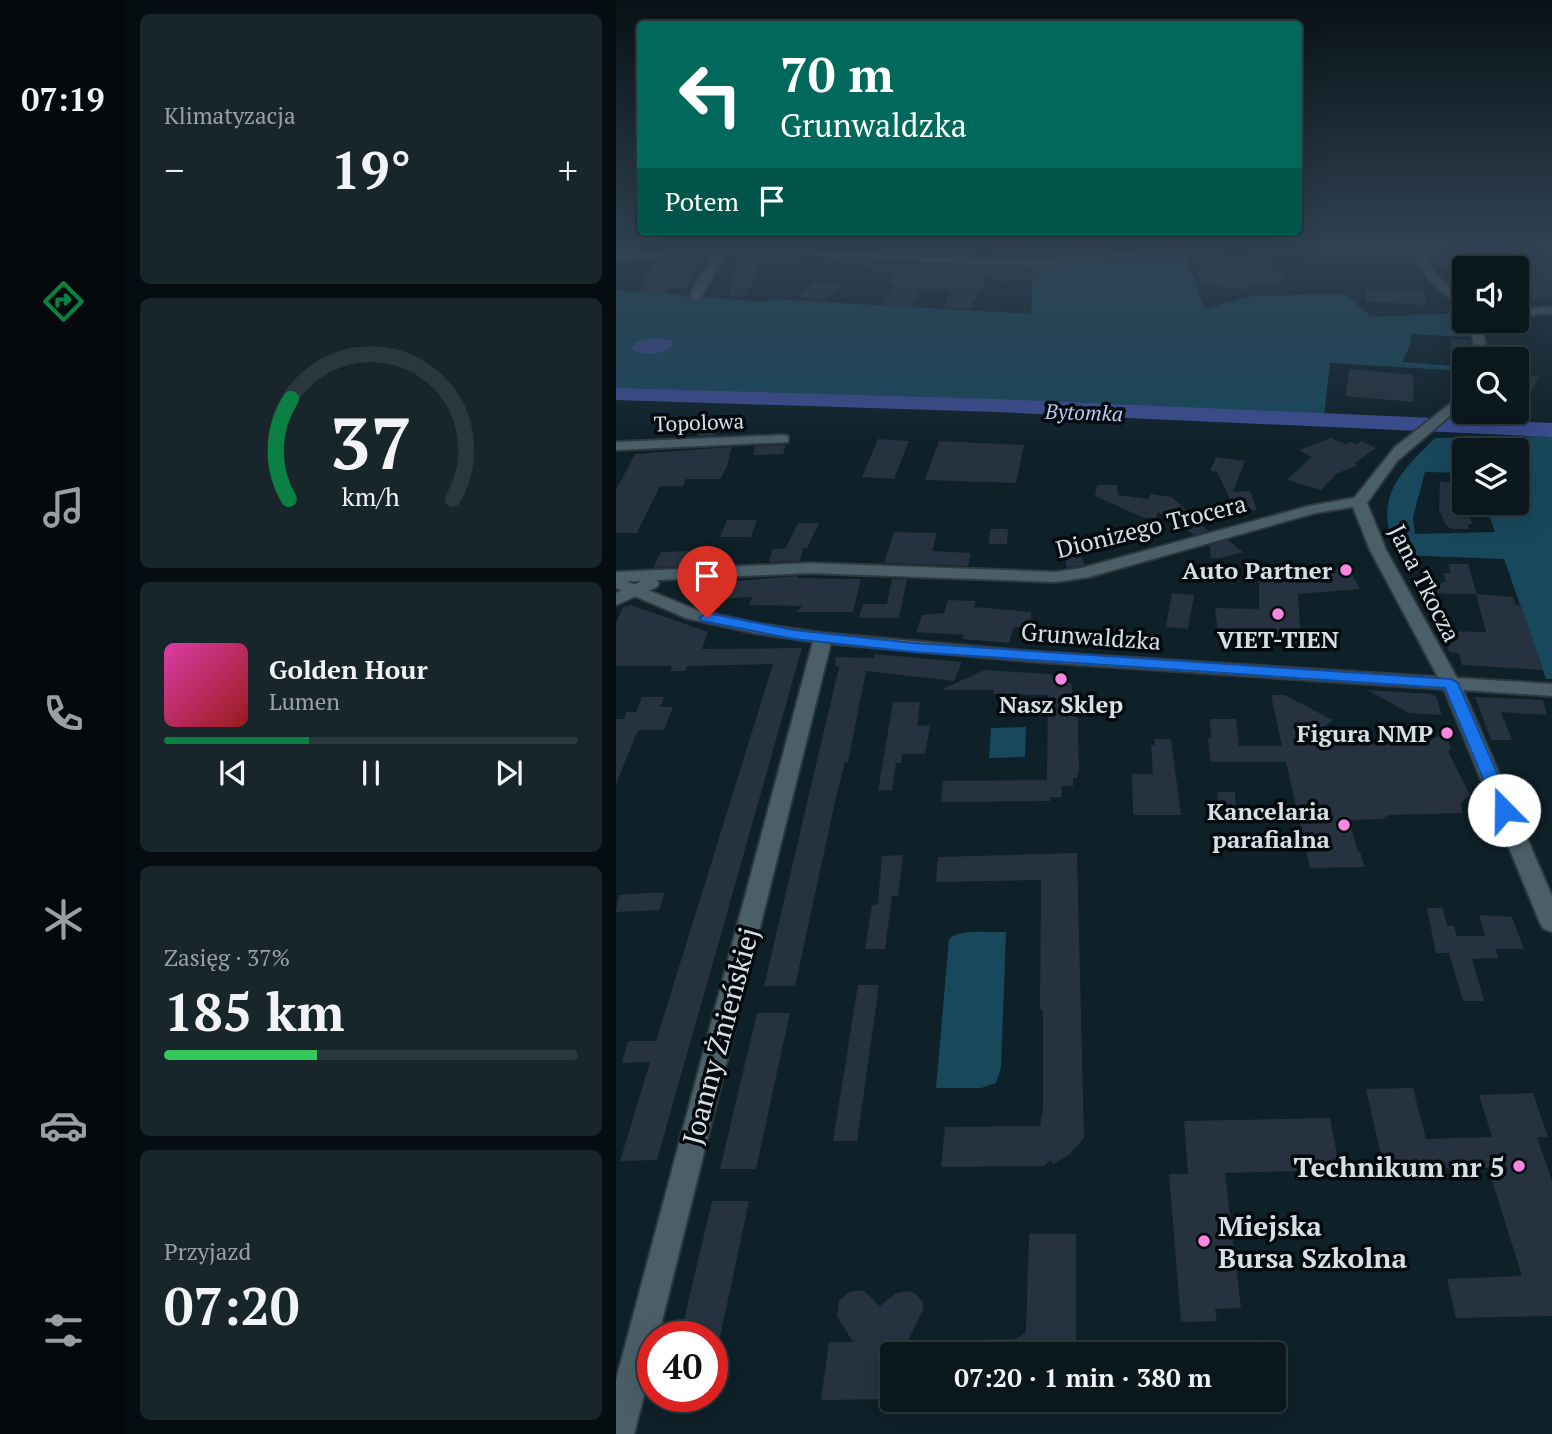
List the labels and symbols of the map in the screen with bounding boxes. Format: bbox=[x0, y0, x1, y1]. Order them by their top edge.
water label: Bytomka bbox=[1044, 397, 1123, 427]
street label: Topolowa bbox=[653, 406, 745, 438]
street label: Dionizego Trocera bbox=[1053, 487, 1249, 565]
street label: Jana Tkocza bbox=[1382, 519, 1468, 647]
pin bbox=[677, 546, 737, 618]
place label: Auto Partner bbox=[1182, 554, 1333, 586]
marker: Auto Partner bbox=[1338, 562, 1354, 578]
marker: VIET-TIEN bbox=[1270, 606, 1286, 622]
street label: Grunwaldzka bbox=[1020, 615, 1162, 657]
place label: VIET-TIEN bbox=[1217, 623, 1339, 655]
marker: Nasz Sklep bbox=[1053, 671, 1069, 687]
place label: Nasz Sklep bbox=[999, 688, 1123, 720]
place label: Figura NMP bbox=[1297, 717, 1433, 749]
marker: Figura NMP bbox=[1439, 725, 1455, 741]
position arrow bbox=[1467, 773, 1541, 847]
place label: Kancelaria parafialna bbox=[1207, 795, 1331, 855]
marker: Kancelaria parafialna bbox=[1336, 817, 1352, 833]
street label: Joanny Żnieńskiej bbox=[673, 923, 767, 1149]
place label: Technikum nr 5 bbox=[1293, 1148, 1505, 1185]
marker: Technikum nr 5 bbox=[1511, 1158, 1527, 1174]
place label: Miejska Bursa Szkolna bbox=[1218, 1207, 1407, 1276]
marker: Miejska Bursa Szkolna bbox=[1196, 1233, 1212, 1249]
speed limit sign: 40 bbox=[637, 1321, 728, 1412]

